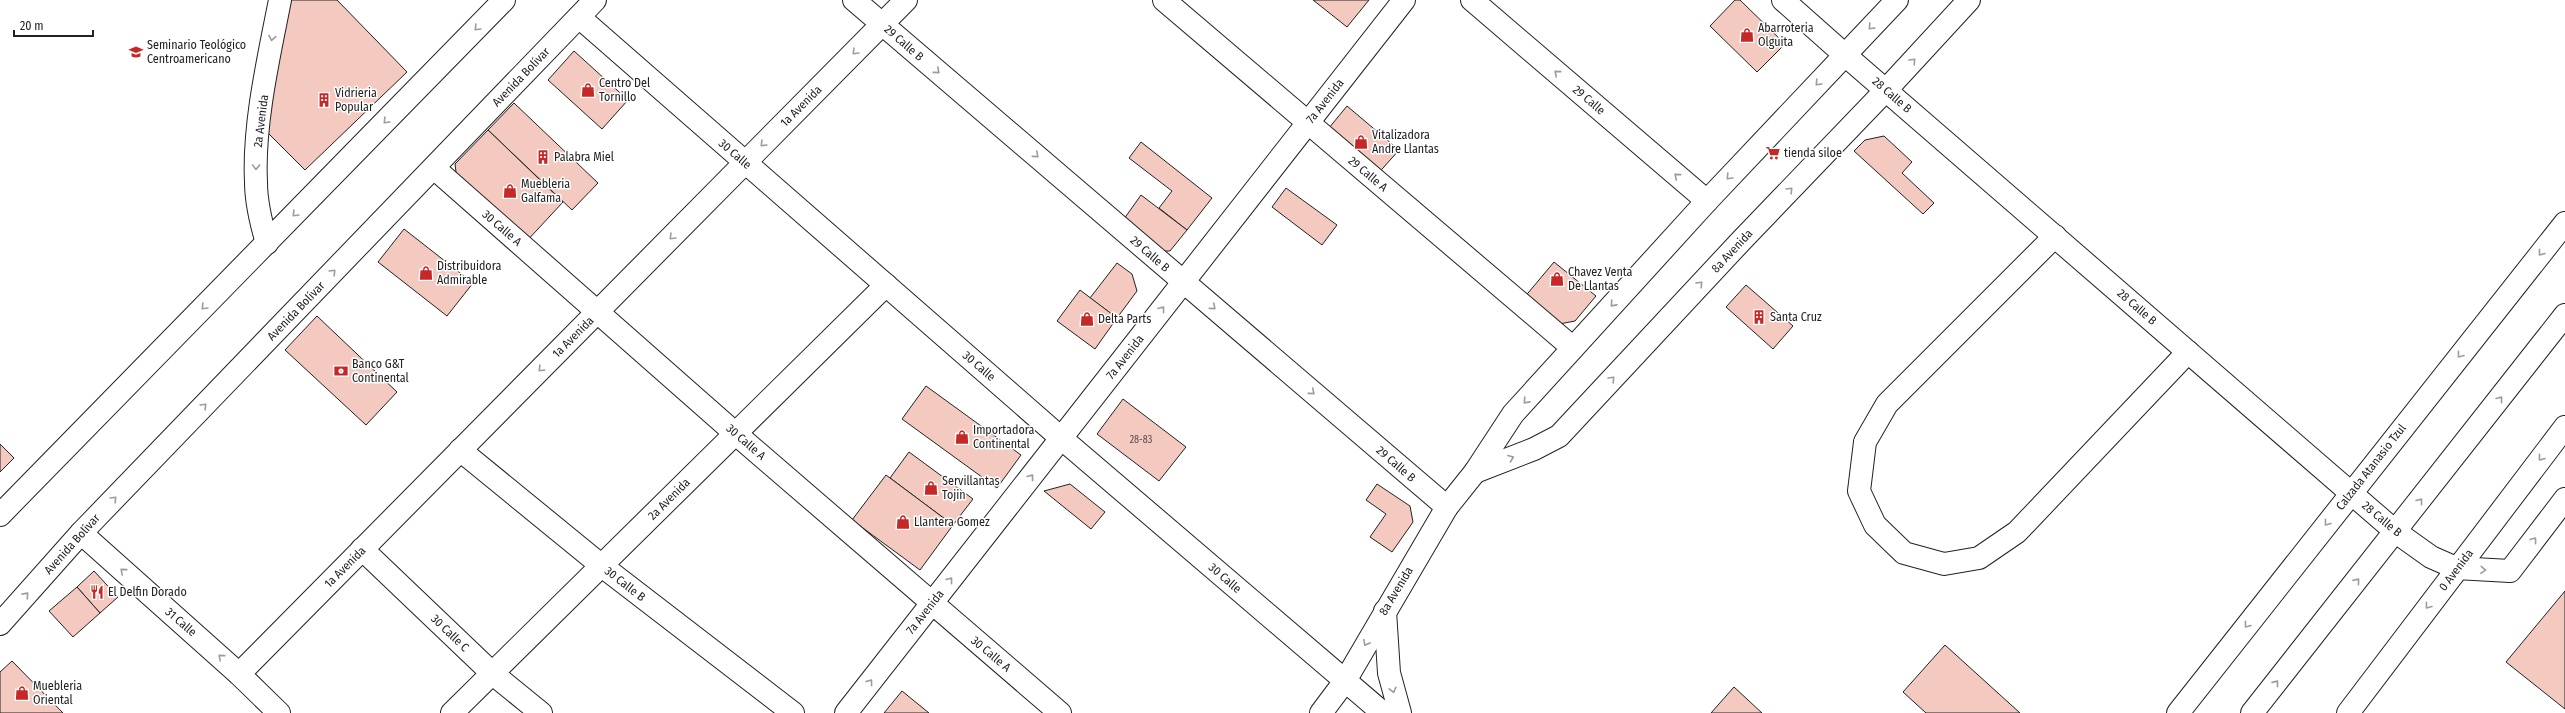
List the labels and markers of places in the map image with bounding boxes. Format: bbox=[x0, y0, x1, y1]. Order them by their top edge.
place label: Abarroteria Olguita bbox=[1758, 21, 1814, 49]
shop icon: Abarroteria Olguita bbox=[1739, 27, 1755, 43]
place label: Seminario Teológico Centroamericano bbox=[147, 38, 246, 66]
school or university icon: Seminario Teológico Centroamericano bbox=[128, 44, 144, 60]
place label: Centro Del Tornillo bbox=[599, 76, 650, 104]
shop icon: Centro Del Tornillo bbox=[580, 82, 596, 98]
place label: Vidrieria Popular bbox=[335, 86, 377, 114]
building icon: Vidrieria Popular bbox=[316, 92, 332, 108]
place label: Vitalizadora Andre Llantas bbox=[1372, 128, 1439, 156]
shop icon: Vitalizadora Andre Llantas bbox=[1353, 134, 1369, 150]
supermarket icon: tienda siloe bbox=[1765, 145, 1781, 161]
place label: tienda siloe bbox=[1784, 146, 1842, 160]
building icon: Palabra Miel bbox=[535, 149, 551, 165]
place label: Palabra Miel bbox=[554, 150, 614, 164]
place label: Muebleria Galfama bbox=[521, 177, 570, 205]
shop icon: Muebleria Galfama bbox=[502, 183, 518, 199]
place label: Distribuidora Admirable bbox=[437, 259, 502, 287]
shop icon: Distribuidora Admirable bbox=[418, 265, 434, 281]
place label: Chavez Venta De Llantas bbox=[1568, 265, 1633, 293]
shop icon: Chavez Venta De Llantas bbox=[1549, 271, 1565, 287]
building icon: Santa Cruz bbox=[1751, 309, 1767, 325]
place label: Santa Cruz bbox=[1770, 310, 1822, 324]
shop icon: Delta Parts bbox=[1079, 311, 1095, 327]
place label: Delta Parts bbox=[1098, 312, 1151, 326]
place label: Banco G&T Continental bbox=[352, 357, 409, 385]
bank icon: Banco G&T Continental bbox=[333, 363, 349, 379]
place label: Importadora Continental bbox=[973, 423, 1035, 451]
shop icon: Importadora Continental bbox=[954, 429, 970, 445]
place label: Servillantas Tojin bbox=[942, 474, 1000, 502]
shop icon: Servillantas Tojin bbox=[923, 480, 939, 496]
shop icon: Llantera Gomez bbox=[895, 514, 911, 530]
place label: Llantera Gomez bbox=[914, 515, 990, 529]
restaurant icon: El Delfin Dorado bbox=[89, 584, 105, 600]
place label: El Delfin Dorado bbox=[108, 585, 187, 599]
place label: Muebleria Oriental bbox=[33, 679, 82, 707]
shop icon: Muebleria Oriental bbox=[14, 685, 30, 701]

